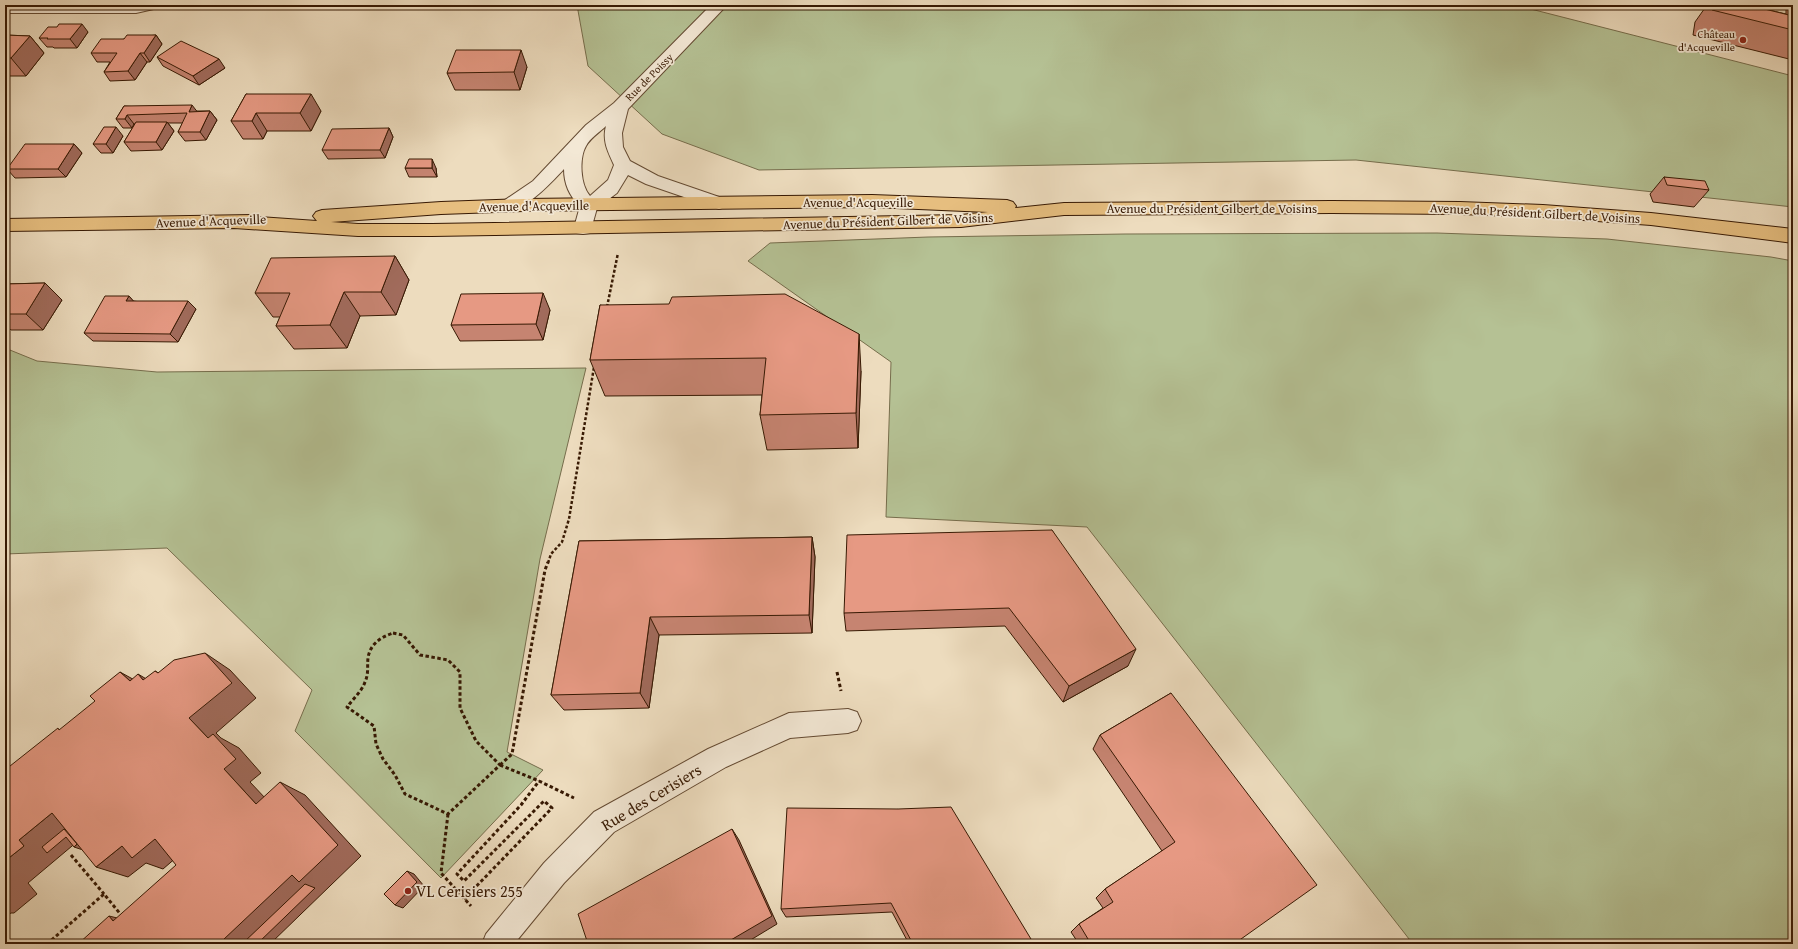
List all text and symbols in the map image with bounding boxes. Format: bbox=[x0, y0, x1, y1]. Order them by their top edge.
place label: Château d'Acqueville bbox=[1678, 26, 1735, 55]
marker: Château d'Acqueville bbox=[1738, 35, 1748, 45]
street label: Rue de Poissy bbox=[621, 49, 677, 105]
street label: Avenue d'Acqueville bbox=[803, 193, 913, 212]
street label: Avenue d'Acqueville bbox=[479, 196, 589, 216]
street label: Avenue du Président Gilbert de Voisins bbox=[1429, 198, 1641, 228]
street label: Avenue du Président Gilbert de Voisins bbox=[1107, 199, 1317, 218]
street label: Avenue du Président Gilbert de Voisins bbox=[782, 208, 994, 234]
street label: Avenue d'Acqueville bbox=[156, 210, 266, 232]
street label: Rue des Cerisiers bbox=[596, 758, 706, 836]
place label: VL Cerisiers 255 bbox=[416, 879, 523, 903]
marker: VL Cerisiers 255 bbox=[403, 886, 413, 896]

